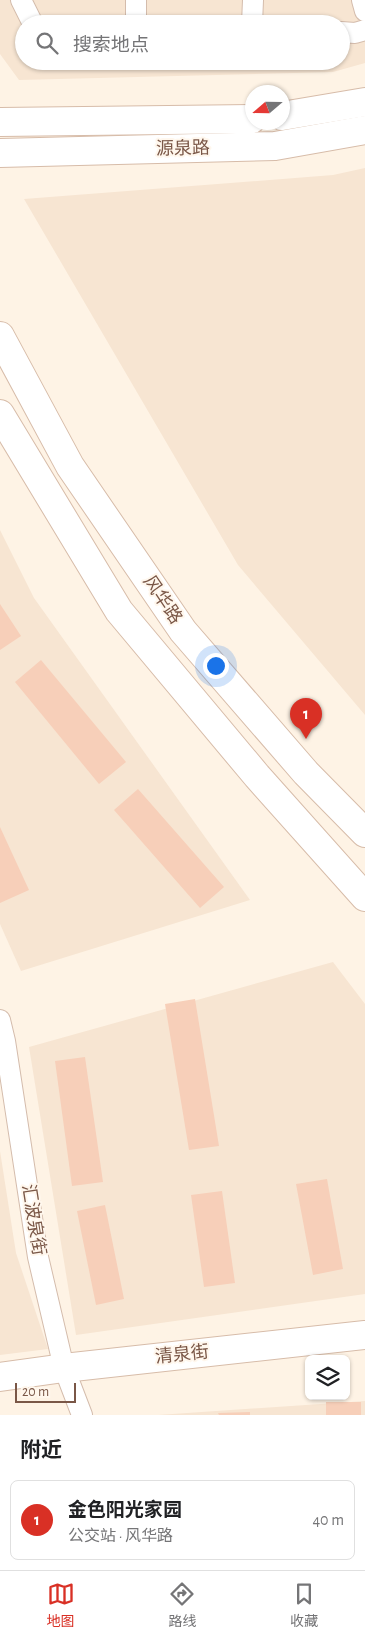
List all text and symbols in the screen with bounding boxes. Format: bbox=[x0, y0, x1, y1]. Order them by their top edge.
search box bbox=[15, 15, 350, 70]
icon: search bbox=[33, 29, 61, 57]
text: 搜索地点 bbox=[73, 36, 149, 55]
north arrow bbox=[245, 85, 290, 130]
street label: 源泉路 bbox=[156, 138, 210, 158]
street label: 风华路 bbox=[139, 571, 186, 627]
your location bbox=[203, 653, 229, 679]
pin: 1 bbox=[290, 698, 322, 739]
street label: 汇波泉街 bbox=[18, 1183, 49, 1257]
street label: 清泉街 bbox=[154, 1341, 210, 1367]
map controls bbox=[305, 1355, 350, 1400]
button: layers bbox=[305, 1355, 350, 1400]
scale bar bbox=[15, 1380, 76, 1403]
text: 20 m bbox=[22, 1385, 49, 1399]
text: 附近 bbox=[20, 1440, 62, 1461]
text: 金色阳光家园 bbox=[68, 1501, 182, 1520]
text: 1 bbox=[34, 1512, 40, 1528]
text: 40 m bbox=[312, 1512, 344, 1528]
text: 公交站 · 风华路 bbox=[68, 1528, 173, 1544]
tab: 地图 bbox=[47, 1580, 75, 1631]
tab: 路线 bbox=[168, 1580, 196, 1631]
tab: 收藏 bbox=[290, 1580, 318, 1631]

